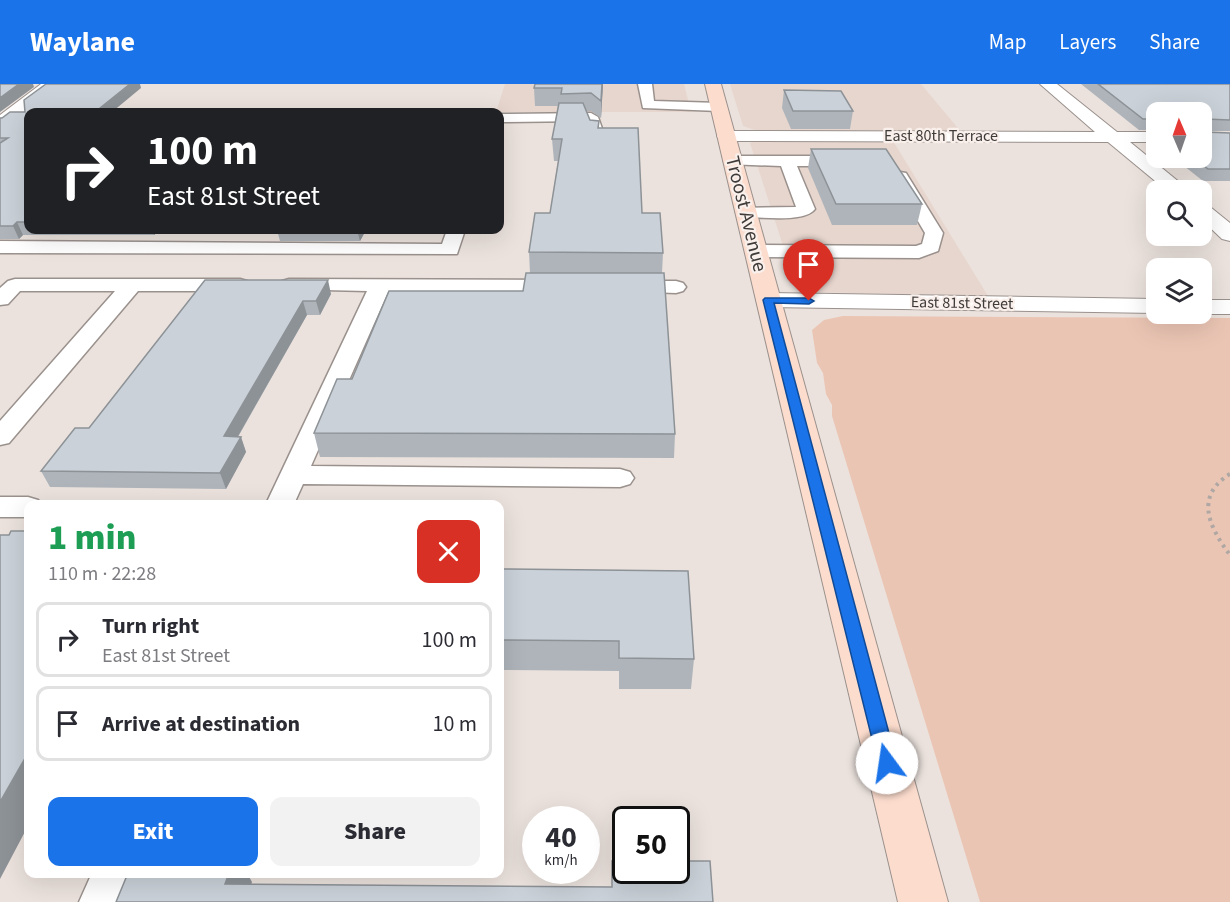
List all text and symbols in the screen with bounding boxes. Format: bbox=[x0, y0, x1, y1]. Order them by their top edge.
text: Waylane bbox=[30, 22, 135, 62]
text: Map bbox=[989, 27, 1026, 57]
text: Layers bbox=[1059, 27, 1116, 57]
text: Share bbox=[1149, 27, 1200, 57]
north arrow bbox=[1146, 102, 1212, 168]
map controls bbox=[1146, 102, 1212, 324]
text: 100 m bbox=[147, 121, 258, 181]
street label: East 80th Terrace bbox=[884, 125, 998, 147]
icon: right bbox=[48, 132, 126, 210]
street label: Troost Avenue bbox=[718, 153, 774, 275]
text: East 81st Street bbox=[147, 177, 320, 216]
button: search bbox=[1146, 180, 1212, 246]
pin bbox=[783, 239, 834, 301]
icon: arrive bbox=[792, 248, 825, 281]
button: layers bbox=[1146, 258, 1212, 324]
street label: East 81st Street bbox=[911, 291, 1014, 315]
text: 1 min bbox=[48, 512, 136, 563]
button: close bbox=[417, 520, 480, 583]
text: 110 m · 22:28 bbox=[48, 560, 156, 588]
text: Turn right bbox=[102, 610, 199, 642]
icon: right bbox=[51, 623, 84, 656]
text: 100 m bbox=[422, 624, 477, 656]
text: East 81st Street bbox=[102, 642, 230, 670]
icon: arrive bbox=[51, 707, 84, 740]
text: Arrive at destination bbox=[102, 708, 300, 740]
text: 10 m bbox=[432, 708, 477, 740]
position arrow bbox=[855, 731, 919, 795]
button: Exit bbox=[48, 797, 258, 866]
button: Share bbox=[270, 797, 480, 866]
speed limit sign: 50 bbox=[612, 806, 690, 884]
text: 40 bbox=[545, 816, 577, 859]
text: km/h bbox=[544, 850, 578, 871]

